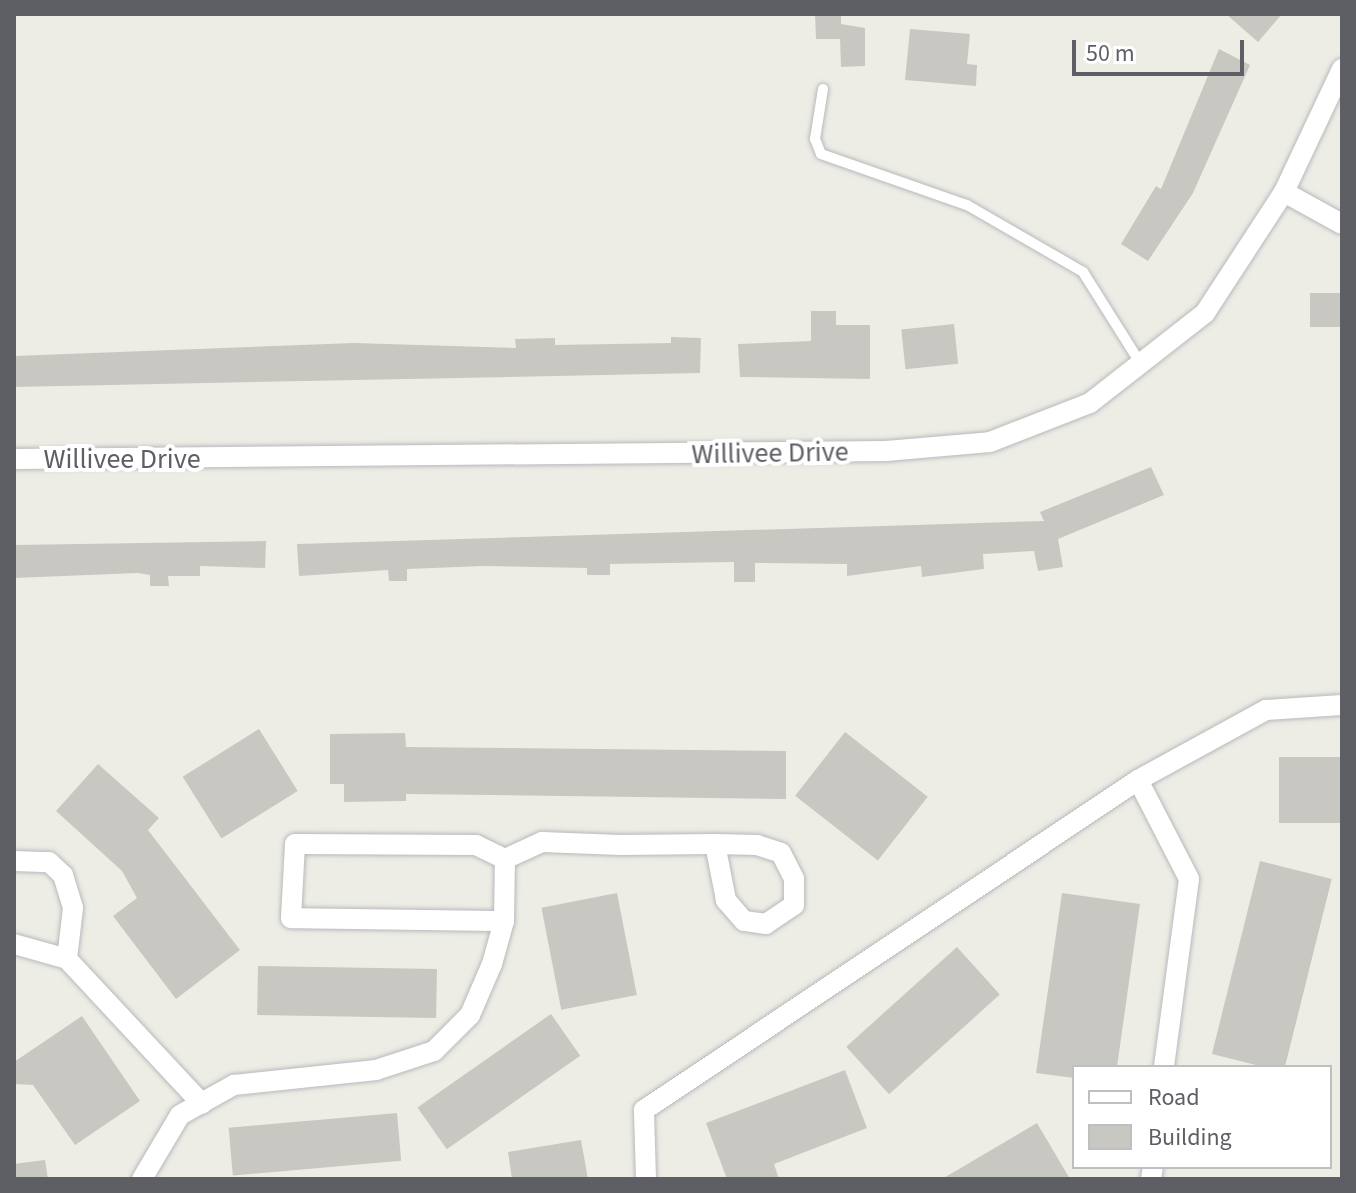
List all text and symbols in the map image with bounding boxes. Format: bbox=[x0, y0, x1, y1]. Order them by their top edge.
scale bar bbox=[1076, 24, 1248, 74]
text: 50 m bbox=[1086, 36, 1135, 71]
street label: Willivee Drive bbox=[691, 435, 849, 471]
street label: Willivee Drive bbox=[43, 442, 201, 476]
legend bbox=[1072, 1065, 1332, 1169]
text: Road bbox=[1148, 1080, 1200, 1115]
text: Building bbox=[1148, 1120, 1232, 1155]

